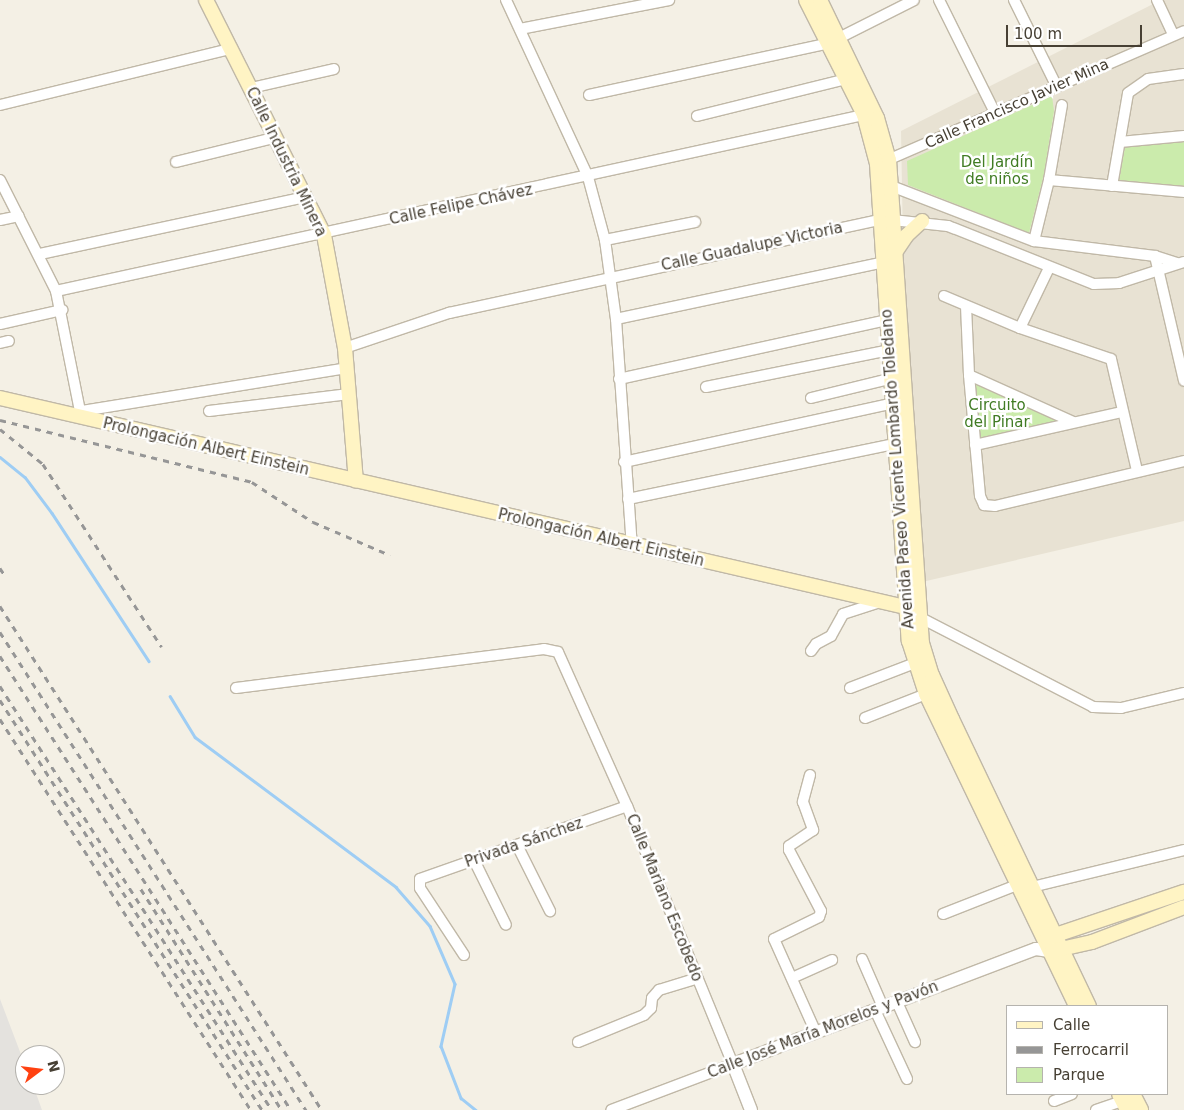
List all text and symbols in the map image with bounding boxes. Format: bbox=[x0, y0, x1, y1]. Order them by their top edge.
scale bar bbox=[1009, 15, 1145, 47]
text: 100 m bbox=[1014, 25, 1062, 43]
street label: Calle Francisco Javier Mina bbox=[922, 55, 1112, 153]
street label: Calle Industria Minera bbox=[242, 84, 330, 240]
park label: Del Jardín de niños bbox=[961, 153, 1033, 188]
street label: Calle Felipe Chávez bbox=[388, 181, 534, 229]
street label: Calle Guadalupe Victoria bbox=[660, 219, 844, 275]
street label: Avenida Paseo Vicente Lombardo Toledano bbox=[878, 308, 918, 630]
park label: Circuito del Pinar bbox=[964, 396, 1030, 431]
street label: Prolongación Albert Einstein bbox=[101, 415, 311, 479]
street label: Prolongación Albert Einstein bbox=[496, 506, 706, 570]
street label: Calle Mariano Escobedo bbox=[622, 812, 706, 984]
street label: Privada Sánchez bbox=[463, 814, 585, 872]
street label: Calle José María Morelos y Pavón bbox=[705, 978, 941, 1082]
legend bbox=[1006, 1005, 1169, 1095]
text: Calle bbox=[1053, 1016, 1090, 1034]
text: Ferrocarril bbox=[1053, 1041, 1129, 1059]
north arrow bbox=[15, 1045, 65, 1095]
text: N bbox=[44, 1059, 63, 1074]
text: Parque bbox=[1053, 1066, 1105, 1084]

